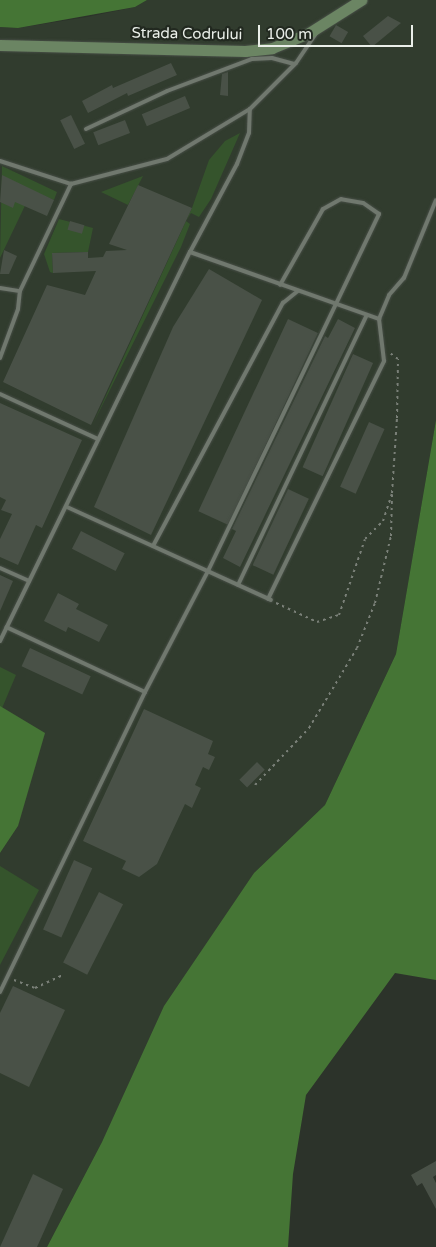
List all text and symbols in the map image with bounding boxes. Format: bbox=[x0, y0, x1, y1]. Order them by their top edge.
scale bar bbox=[261, 15, 416, 47]
street label: Strada Codrului bbox=[131, 24, 243, 44]
text: 100 m bbox=[266, 25, 312, 43]

